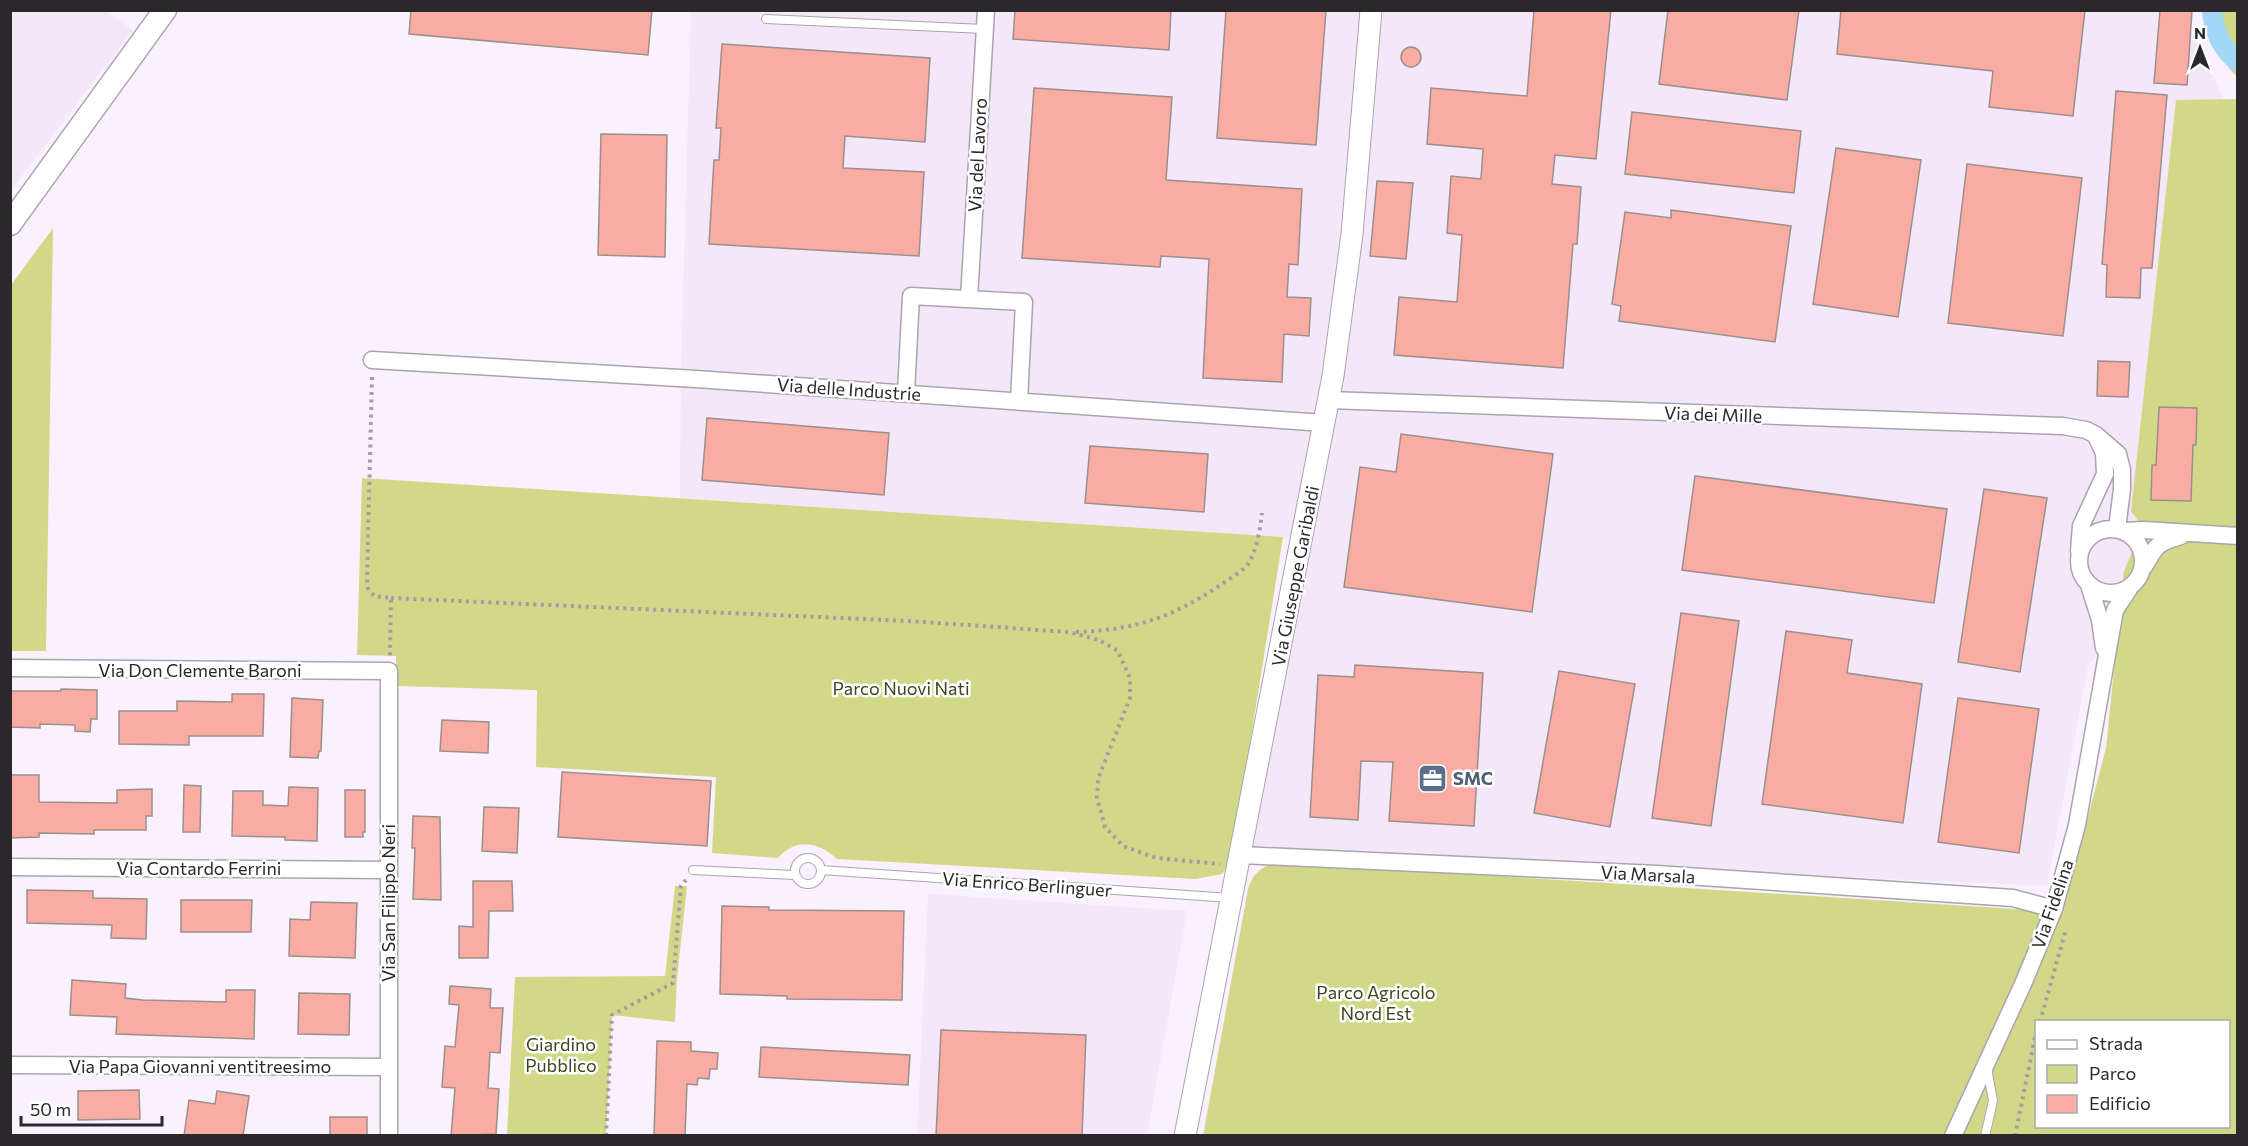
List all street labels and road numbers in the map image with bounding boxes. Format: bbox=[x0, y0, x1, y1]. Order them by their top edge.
street label: Via del Lavoro bbox=[963, 97, 991, 213]
street label: Via delle Industrie bbox=[776, 373, 922, 405]
street label: Via dei Mille bbox=[1663, 401, 1763, 427]
street label: Via Giuseppe Garibaldi bbox=[1267, 484, 1323, 668]
street label: Via Don Clemente Baroni bbox=[98, 659, 302, 681]
street label: Via San Filippo Neri bbox=[377, 824, 399, 982]
street label: Via Fidelina bbox=[2026, 856, 2078, 952]
street label: Via Contardo Ferrini bbox=[117, 857, 281, 879]
street label: Via Marsala bbox=[1600, 861, 1696, 887]
street label: Via Enrico Berlinguer bbox=[941, 867, 1113, 901]
street label: Via Papa Giovanni ventitreesimo bbox=[69, 1055, 331, 1077]

